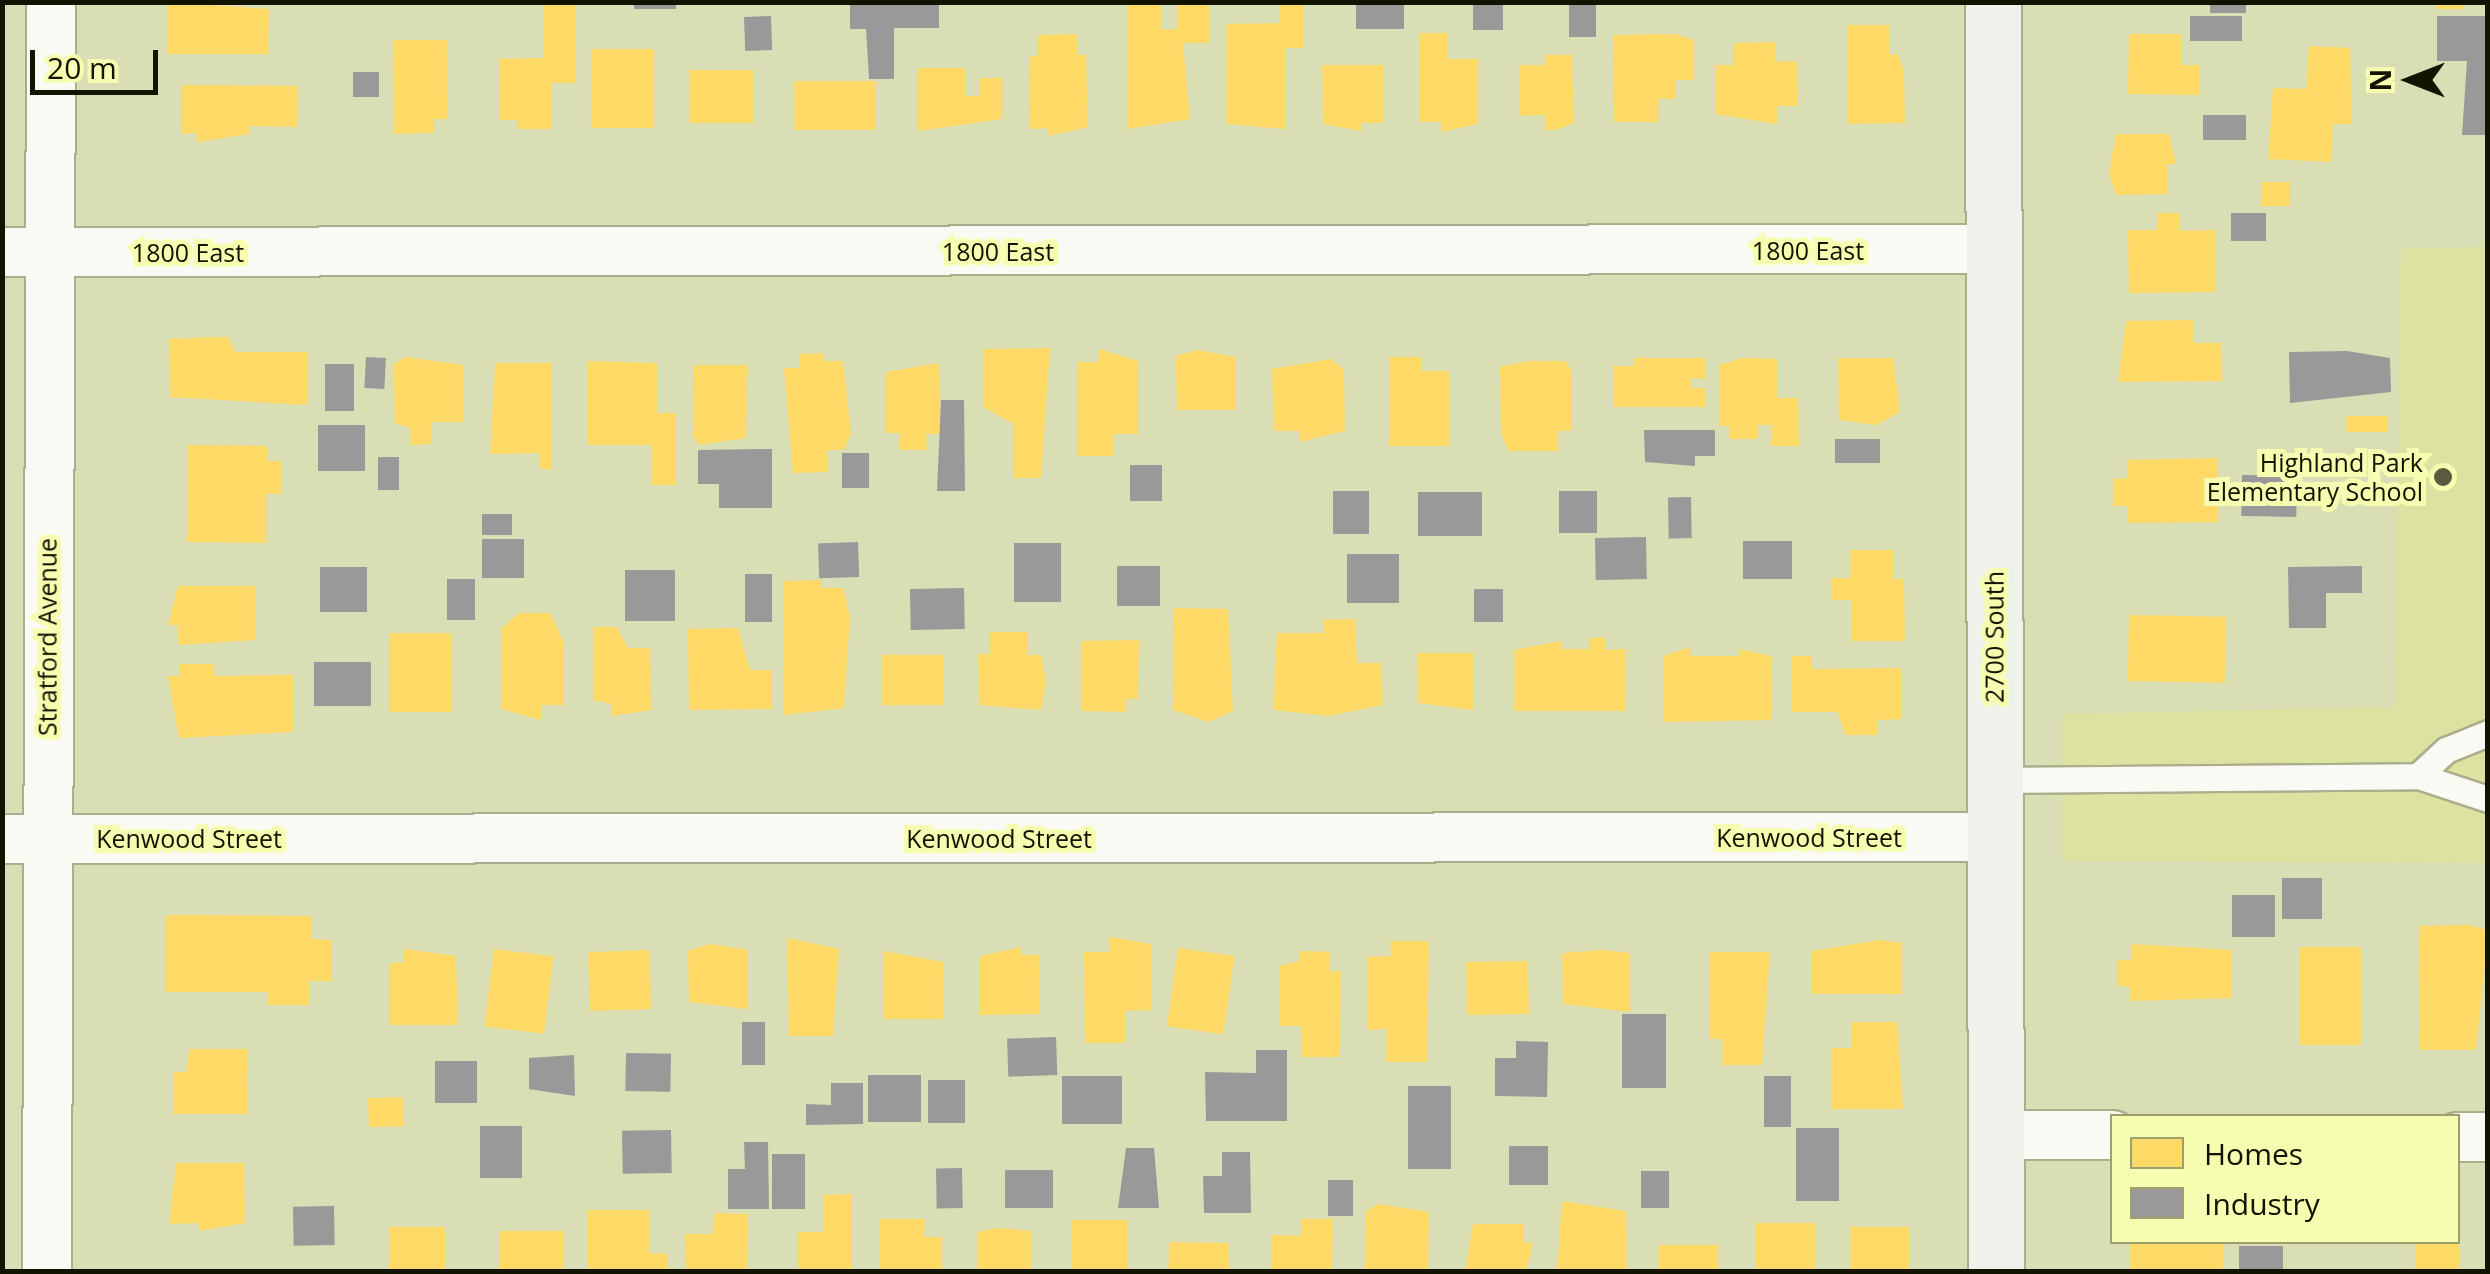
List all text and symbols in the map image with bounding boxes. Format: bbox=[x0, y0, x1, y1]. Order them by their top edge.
scale bar bbox=[35, 30, 162, 92]
north arrow bbox=[2360, 30, 2460, 130]
text: 20 m bbox=[47, 47, 117, 88]
text: N bbox=[2361, 69, 2399, 91]
street label: 1800 East bbox=[1752, 235, 1864, 265]
street label: 1800 East bbox=[942, 236, 1054, 266]
street label: 1800 East bbox=[132, 237, 244, 267]
place label: Highland Park Elementary School bbox=[2207, 448, 2423, 507]
marker: Highland Park Elementary School bbox=[2432, 466, 2454, 488]
street label: Stratford Avenue bbox=[32, 538, 62, 736]
street label: 2700 South bbox=[1979, 571, 2009, 703]
street label: Kenwood Street bbox=[1716, 822, 1902, 852]
street label: Kenwood Street bbox=[96, 823, 282, 853]
street label: Kenwood Street bbox=[906, 823, 1092, 853]
legend bbox=[2110, 1114, 2460, 1244]
text: Homes bbox=[2204, 1133, 2303, 1174]
text: Industry bbox=[2204, 1183, 2320, 1224]

